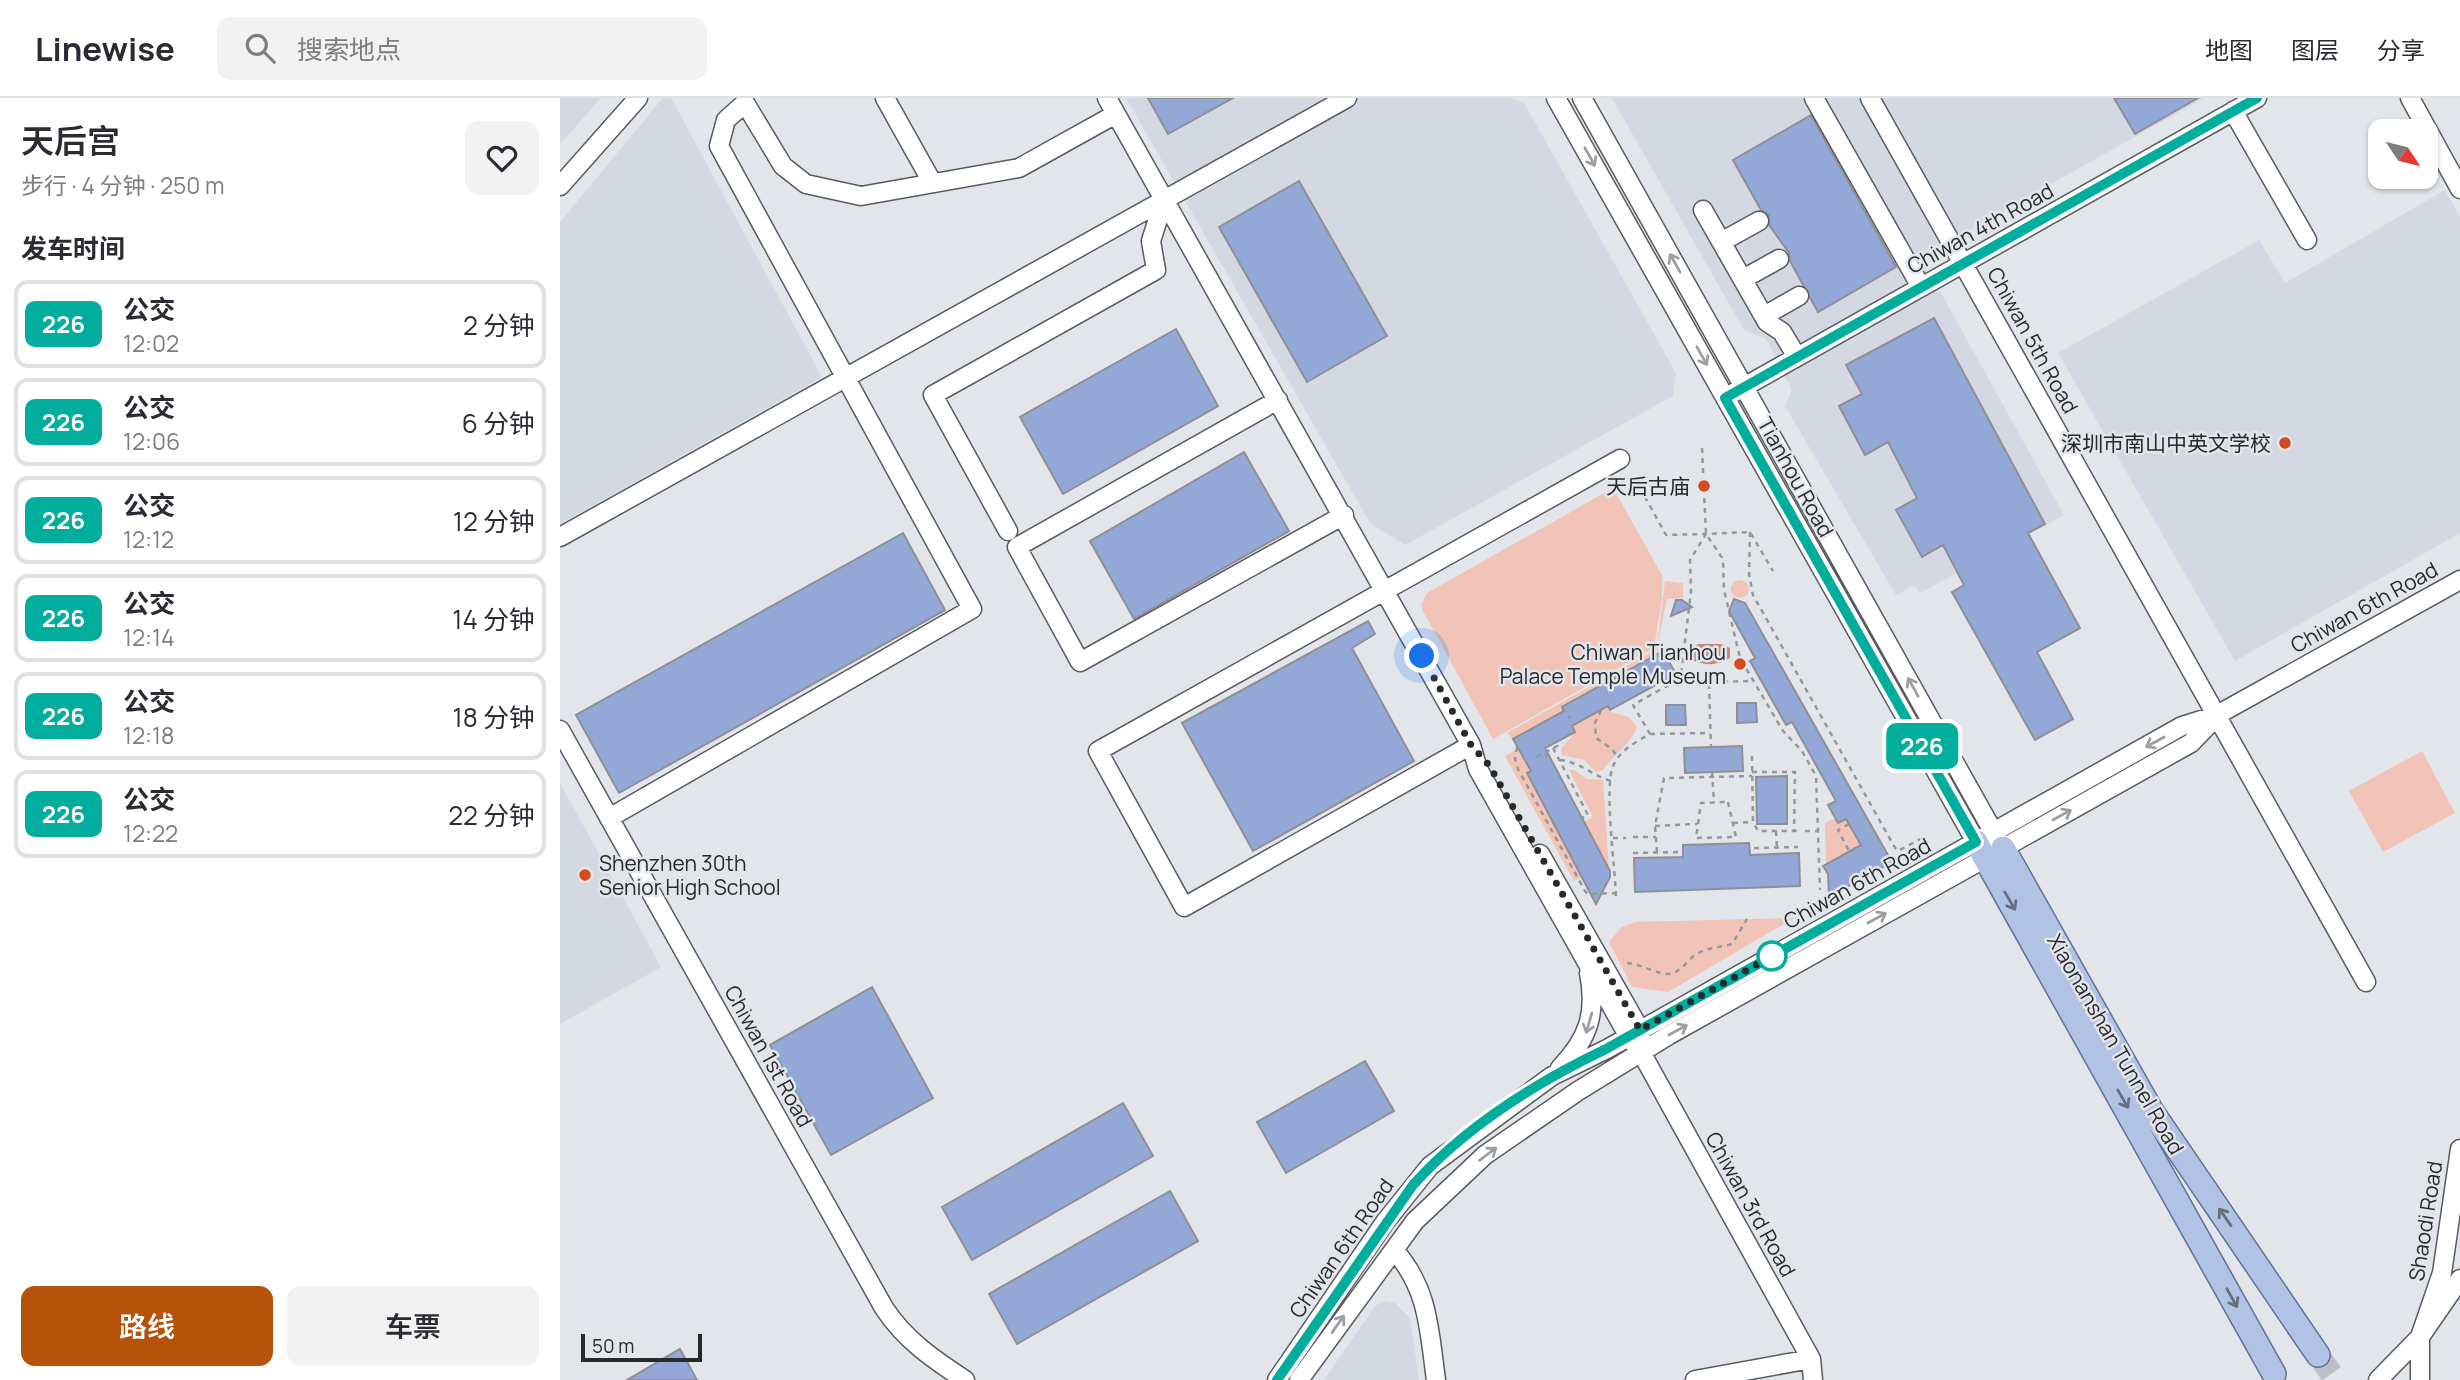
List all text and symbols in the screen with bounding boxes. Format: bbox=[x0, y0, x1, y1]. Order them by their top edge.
search box bbox=[217, 17, 707, 80]
text: Linewise bbox=[35, 26, 175, 71]
icon: search bbox=[241, 29, 279, 67]
text: 搜索地点 bbox=[297, 31, 401, 67]
text: 地图 bbox=[2205, 33, 2253, 66]
text: 图层 bbox=[2291, 33, 2339, 66]
text: 分享 bbox=[2377, 33, 2425, 66]
text: 天后宫 bbox=[21, 118, 120, 163]
north arrow bbox=[2368, 119, 2438, 189]
map controls bbox=[2368, 119, 2438, 189]
button: heart bbox=[465, 121, 539, 195]
one-way arrow bbox=[1583, 147, 1597, 167]
text: 步行 · 4 分钟 · 250 m bbox=[21, 169, 225, 201]
street label: Chiwan 4th Road bbox=[1902, 176, 2058, 280]
text: 发车时间 bbox=[21, 230, 125, 266]
one-way arrow bbox=[1668, 254, 1682, 274]
street label: Chiwan 5th Road bbox=[1981, 262, 2085, 418]
text: 公交 bbox=[123, 291, 175, 327]
text: 226 bbox=[42, 307, 85, 340]
text: 2 分钟 bbox=[463, 307, 535, 343]
text: 12:02 bbox=[123, 327, 179, 359]
one-way arrow bbox=[1695, 345, 1709, 365]
text: 公交 bbox=[123, 389, 175, 425]
text: 226 bbox=[42, 405, 85, 438]
text: 6 分钟 bbox=[462, 405, 535, 441]
street label: Tianhou Road bbox=[1752, 412, 1840, 542]
text: 12:06 bbox=[123, 425, 180, 457]
place label: 深圳市南山中英文学校 bbox=[2061, 429, 2271, 457]
marker: 深圳市南山中英文学校 bbox=[2277, 435, 2293, 451]
place label: 天后古庙 bbox=[1606, 472, 1690, 500]
marker: 天后古庙 bbox=[1696, 478, 1712, 494]
text: 公交 bbox=[123, 487, 175, 523]
text: 226 bbox=[42, 503, 85, 536]
text: 12 分钟 bbox=[453, 503, 535, 539]
text: 12:12 bbox=[123, 523, 174, 555]
street label: Chiwan 6th Road bbox=[2285, 555, 2443, 659]
text: 公交 bbox=[123, 585, 175, 621]
text: 226 bbox=[42, 601, 85, 634]
text: 14 分钟 bbox=[452, 601, 535, 637]
text: 12:14 bbox=[123, 621, 175, 653]
your location bbox=[1404, 638, 1439, 673]
place label: Chiwan Tianhou Palace Temple Museum bbox=[1500, 638, 1726, 690]
marker: Chiwan Tianhou Palace Temple Museum bbox=[1732, 656, 1748, 672]
one-way arrow bbox=[1906, 677, 1919, 698]
text: 公交 bbox=[123, 683, 175, 719]
text: 226 bbox=[42, 699, 85, 732]
text: 18 分钟 bbox=[453, 699, 535, 735]
text: 12:18 bbox=[123, 719, 174, 751]
line badge: 226 bbox=[1882, 723, 1962, 769]
text: 226 bbox=[1900, 729, 1944, 762]
one-way arrow bbox=[2145, 735, 2165, 749]
text: 公交 bbox=[123, 781, 175, 817]
text: 226 bbox=[42, 797, 85, 830]
text: 22 分钟 bbox=[448, 797, 535, 833]
one-way arrow bbox=[2052, 808, 2072, 822]
text: 12:22 bbox=[123, 817, 178, 849]
street label: Chiwan 6th Road bbox=[1778, 831, 1936, 935]
place label: Shenzhen 30th Senior High School bbox=[599, 849, 781, 901]
marker: Shenzhen 30th Senior High School bbox=[577, 867, 593, 883]
one-way arrow bbox=[2003, 891, 2017, 911]
one-way arrow bbox=[1866, 911, 1886, 925]
street label: Xiaonanshan Tunnel Road bbox=[2041, 929, 2191, 1159]
unlabelled marker bbox=[1757, 941, 1787, 971]
street label: Chiwan 1st Road bbox=[718, 980, 820, 1132]
one-way arrow bbox=[1582, 1012, 1595, 1034]
one-way arrow bbox=[1667, 1023, 1688, 1036]
one-way arrow bbox=[2117, 1088, 2130, 1109]
street label: Chiwan 3rd Road bbox=[1700, 1127, 1802, 1281]
one-way arrow bbox=[1478, 1146, 1496, 1161]
street label: Shaodi Road bbox=[2402, 1159, 2448, 1283]
street label: Chiwan 6th Road bbox=[1282, 1173, 1400, 1323]
one-way arrow bbox=[2218, 1208, 2232, 1227]
button: 路线 bbox=[21, 1286, 273, 1366]
button: 车票 bbox=[287, 1286, 539, 1366]
one-way arrow bbox=[2225, 1288, 2239, 1308]
one-way arrow bbox=[1331, 1315, 1345, 1334]
scale bar bbox=[581, 1331, 702, 1363]
text: 50 m bbox=[592, 1333, 634, 1359]

